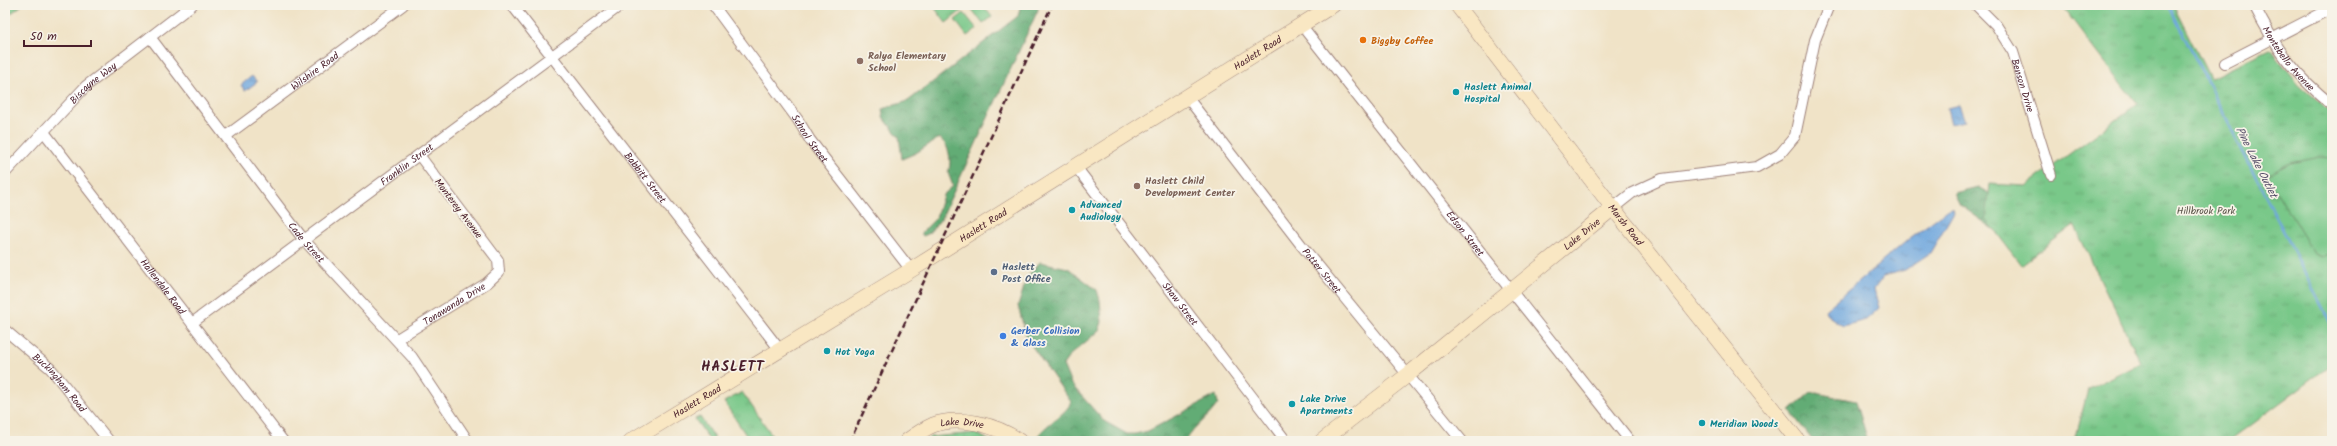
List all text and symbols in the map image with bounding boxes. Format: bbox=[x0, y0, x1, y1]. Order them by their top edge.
scale bar bbox=[24, 22, 91, 48]
street label: Montebello Avenue bbox=[2258, 23, 2319, 96]
text: 50 m bbox=[30, 27, 57, 46]
street label: Haslett Road bbox=[1231, 32, 1286, 75]
place label: Biggby Coffee bbox=[1371, 33, 1433, 49]
marker: Biggby Coffee bbox=[1358, 35, 1368, 45]
street label: Wilshire Road bbox=[288, 48, 343, 95]
place label: Ralya Elementary School bbox=[868, 48, 947, 76]
marker: Ralya Elementary School bbox=[855, 56, 865, 66]
street label: Benson Drive bbox=[2007, 57, 2038, 115]
street label: Biscayne Way bbox=[66, 58, 120, 108]
place label: Haslett Animal Hospital bbox=[1464, 79, 1531, 107]
marker: Haslett Animal Hospital bbox=[1451, 87, 1461, 97]
street label: School Street bbox=[787, 111, 832, 167]
water label: Pine Lake Outlet bbox=[2230, 124, 2283, 203]
street label: Franklin Street bbox=[377, 140, 437, 190]
street label: Babbitt Street bbox=[620, 149, 670, 207]
place label: Haslett Child Development Center bbox=[1145, 173, 1235, 201]
street label: Monterey Avenue bbox=[430, 175, 487, 243]
marker: Haslett Child Development Center bbox=[1132, 181, 1142, 191]
place label: Advanced Audiology bbox=[1080, 197, 1122, 225]
street label: Marsh Road bbox=[1604, 201, 1648, 250]
park label: Hillbrook Park bbox=[2177, 203, 2236, 219]
street label: Haslett Road bbox=[956, 204, 1012, 247]
marker: Advanced Audiology bbox=[1067, 205, 1077, 215]
street label: Edson Street bbox=[1442, 207, 1488, 260]
street label: Lake Drive bbox=[1560, 214, 1605, 255]
street label: Cade Street bbox=[284, 219, 328, 267]
street label: Potter Street bbox=[1298, 245, 1345, 298]
street label: Hallendale Road bbox=[136, 256, 190, 319]
place label: Haslett Post Office bbox=[1002, 259, 1051, 287]
marker: Haslett Post Office bbox=[989, 267, 999, 277]
street label: Tonawanda Drive bbox=[420, 279, 489, 330]
street label: Shaw Street bbox=[1158, 279, 1202, 330]
place label: Gerber Collision & Glass bbox=[1011, 323, 1080, 351]
marker: Gerber Collision & Glass bbox=[998, 331, 1008, 341]
place label: Hot Yoga bbox=[835, 344, 875, 360]
marker: Hot Yoga bbox=[822, 346, 832, 356]
street label: Buckingham Road bbox=[29, 350, 90, 417]
district label: HASLETT bbox=[701, 356, 765, 378]
street label: Haslett Road bbox=[670, 380, 726, 423]
place label: Lake Drive Apartments bbox=[1300, 391, 1353, 419]
marker: Lake Drive Apartments bbox=[1287, 399, 1297, 409]
street label: Lake Drive bbox=[939, 414, 986, 434]
place label: Meridian Woods bbox=[1710, 416, 1778, 432]
marker: Meridian Woods bbox=[1697, 418, 1707, 428]

